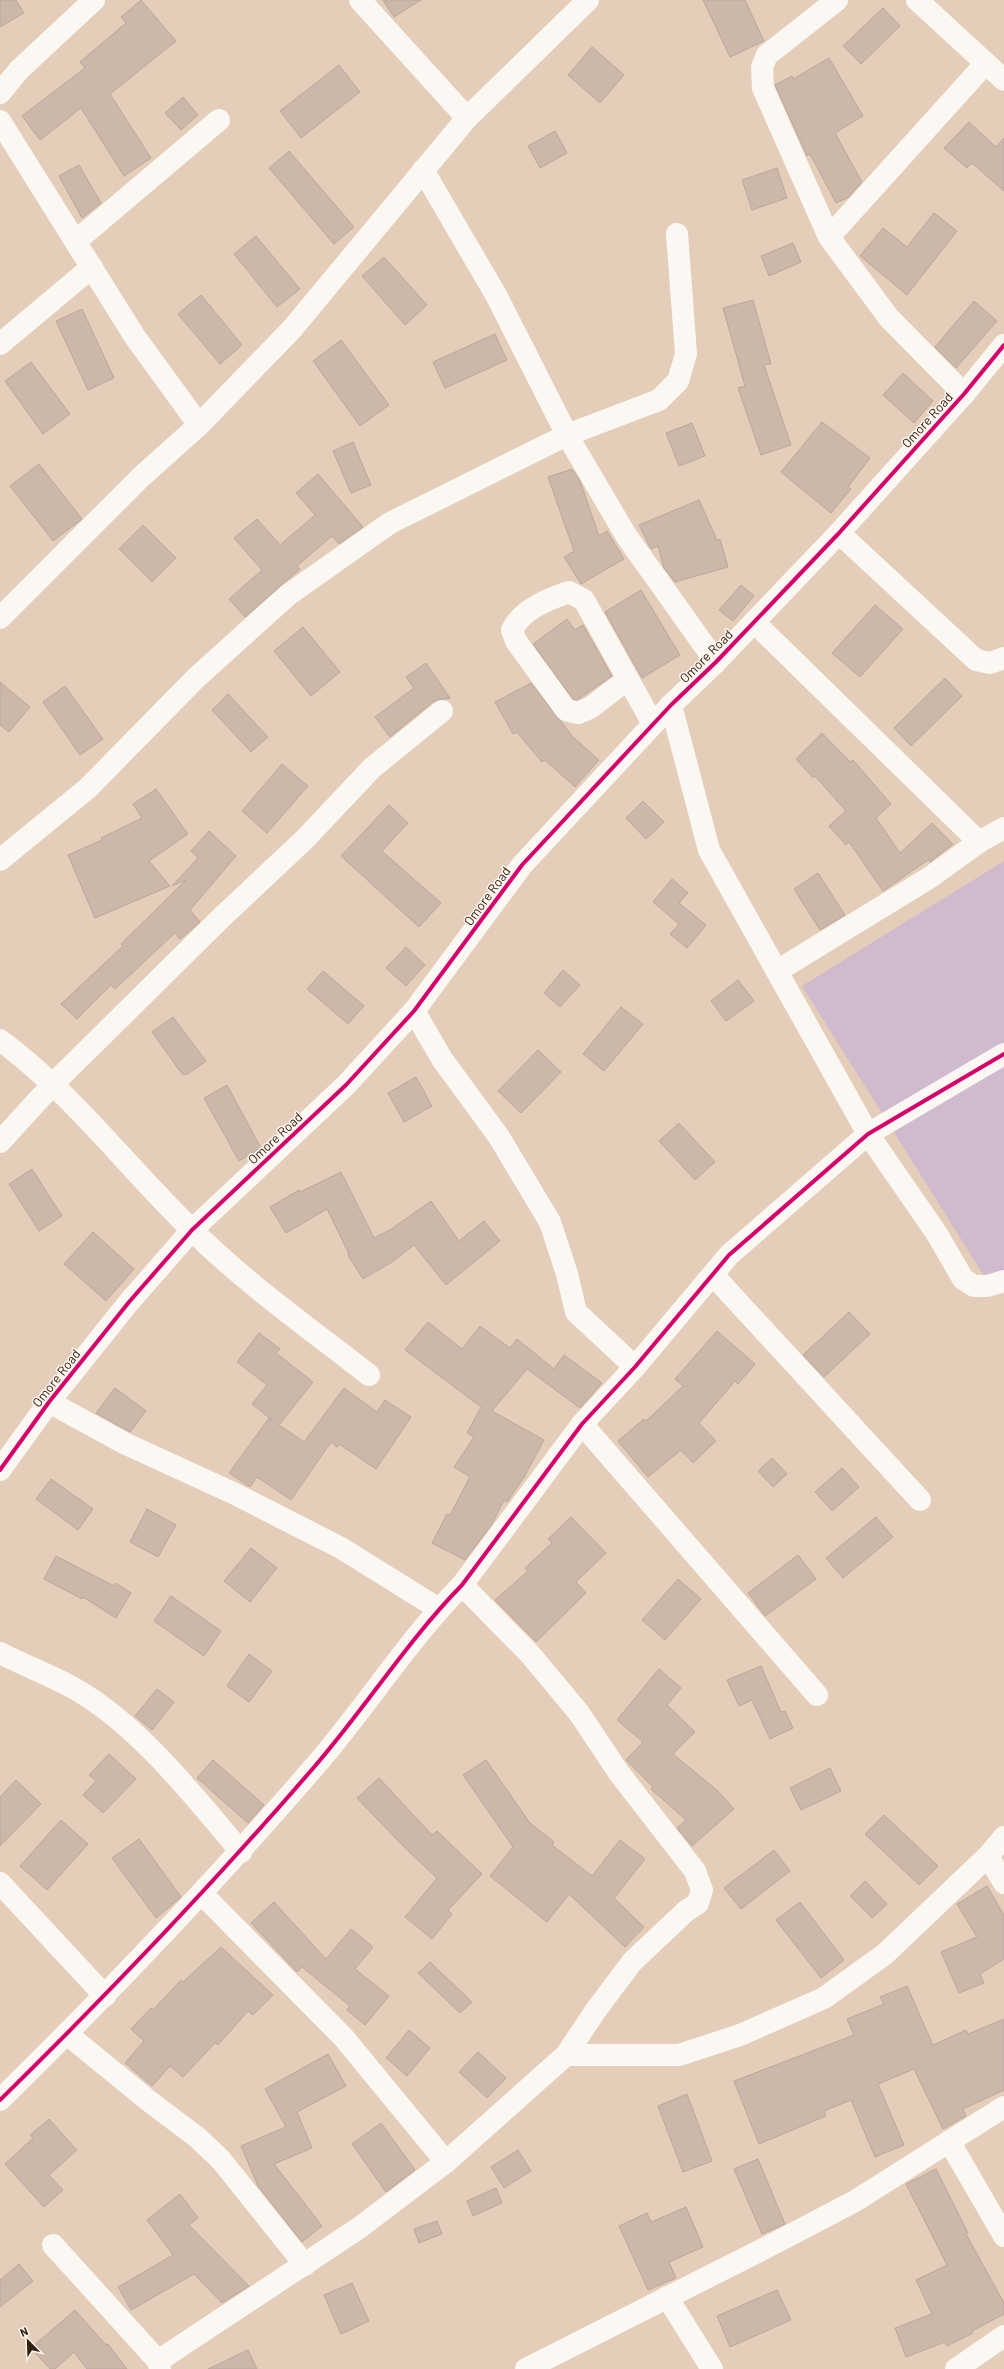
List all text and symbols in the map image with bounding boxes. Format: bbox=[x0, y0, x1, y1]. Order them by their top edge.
street label: Omore Road bbox=[898, 389, 956, 451]
street label: Omore Road bbox=[676, 626, 736, 686]
street label: Omore Road bbox=[460, 863, 514, 929]
street label: Omore Road bbox=[244, 1109, 306, 1167]
street label: Omore Road bbox=[29, 1346, 83, 1410]
north arrow bbox=[8, 2321, 48, 2361]
text: N bbox=[18, 2324, 30, 2339]

